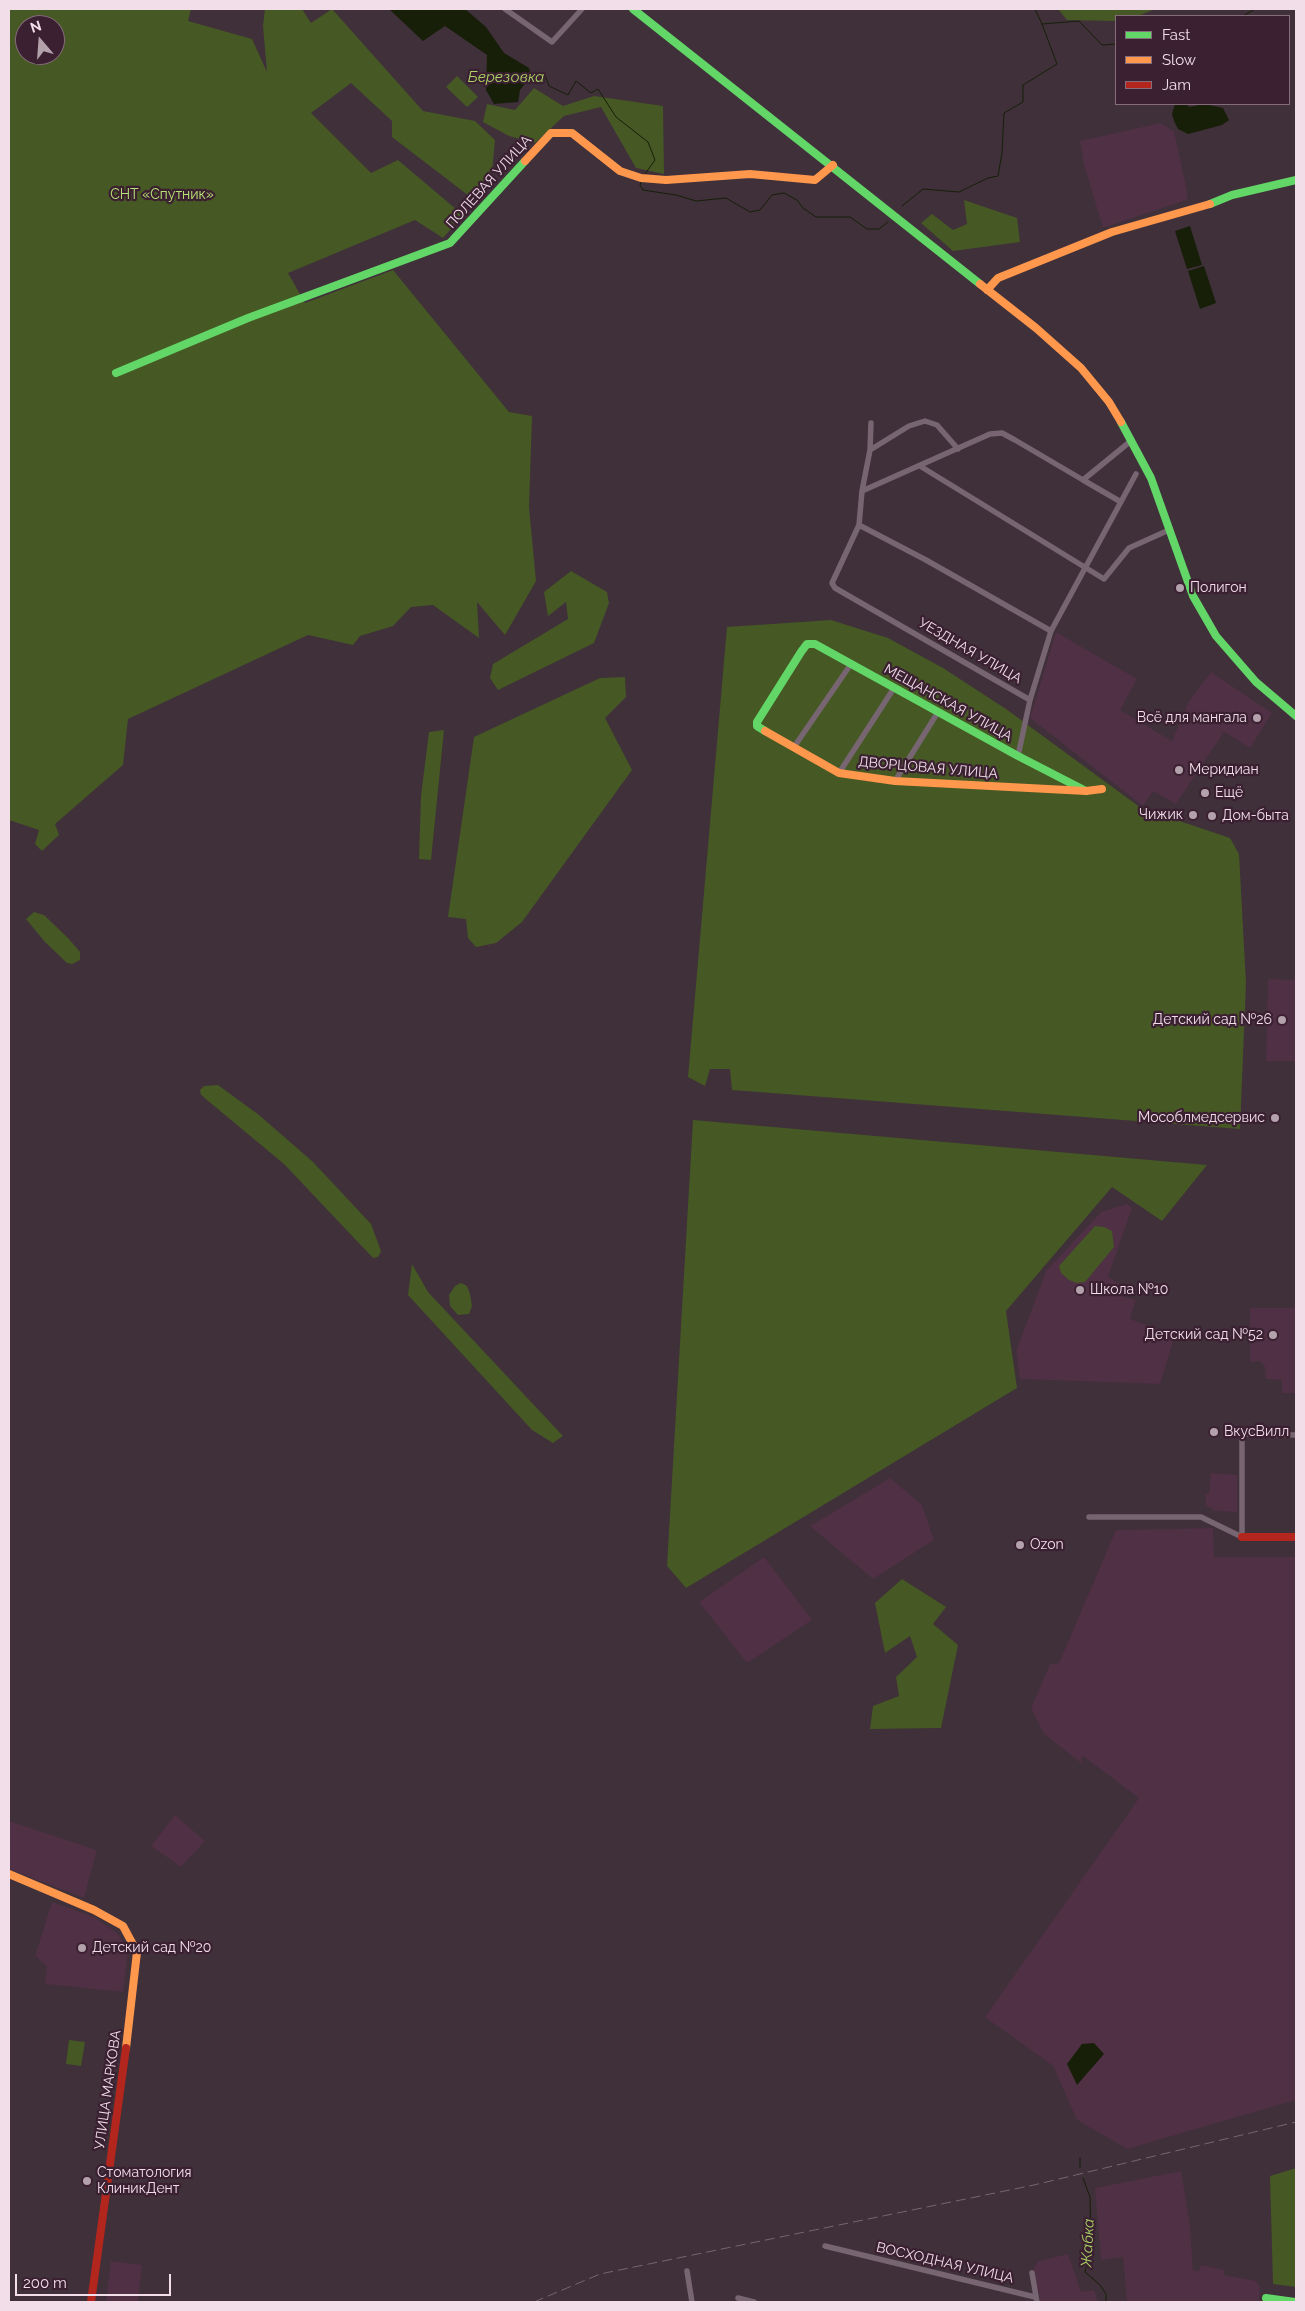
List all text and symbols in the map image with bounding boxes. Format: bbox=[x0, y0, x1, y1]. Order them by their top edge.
north arrow bbox=[15, 15, 65, 65]
legend bbox=[1115, 15, 1290, 105]
text: N bbox=[28, 17, 43, 36]
text: Fast bbox=[1162, 26, 1190, 44]
text: Slow bbox=[1162, 51, 1196, 69]
water label: Березовка bbox=[468, 68, 544, 86]
text: Jam bbox=[1162, 76, 1191, 94]
street label: ПОЛЕВАЯ УЛИЦА bbox=[443, 132, 535, 232]
park label: СНТ «Спутник» bbox=[110, 187, 214, 203]
place label: Полигон bbox=[1190, 580, 1247, 596]
marker: Полигон bbox=[1174, 582, 1186, 594]
street label: УЕЗДНАЯ УЛИЦА bbox=[915, 615, 1025, 687]
street label: МЕЩАНСКАЯ УЛИЦА bbox=[881, 661, 1015, 745]
place label: Всё для мангала bbox=[1137, 710, 1247, 726]
marker: Всё для мангала bbox=[1251, 712, 1263, 724]
street label: ДВОРЦОВАЯ УЛИЦА bbox=[858, 754, 998, 782]
place label: Меридиан bbox=[1189, 762, 1259, 778]
marker: Меридиан bbox=[1173, 764, 1185, 776]
place label: Ещё bbox=[1215, 785, 1243, 801]
marker: Ещё bbox=[1199, 787, 1211, 799]
place label: Чижик bbox=[1139, 807, 1183, 823]
place label: Дом-быта bbox=[1222, 808, 1289, 824]
marker: Чижик bbox=[1187, 809, 1199, 821]
marker: Дом-быта bbox=[1206, 810, 1218, 822]
place label: Детский сад №26 bbox=[1153, 1012, 1272, 1028]
marker: Детский сад №26 bbox=[1276, 1014, 1288, 1026]
place label: Мособлмедсервис bbox=[1138, 1110, 1265, 1126]
marker: Мособлмедсервис bbox=[1269, 1112, 1281, 1124]
place label: Школа №10 bbox=[1090, 1282, 1168, 1298]
marker: Школа №10 bbox=[1074, 1284, 1086, 1296]
place label: Детский сад №52 bbox=[1145, 1327, 1263, 1343]
marker: Детский сад №52 bbox=[1267, 1329, 1279, 1341]
place label: ВкусВилл bbox=[1224, 1424, 1289, 1440]
marker: ВкусВилл bbox=[1208, 1426, 1220, 1438]
place label: Ozon bbox=[1030, 1537, 1064, 1553]
marker: Ozon bbox=[1014, 1539, 1026, 1551]
place label: Детский сад №20 bbox=[92, 1940, 211, 1956]
marker: Детский сад №20 bbox=[76, 1942, 88, 1954]
street label: УЛИЦА МАРКОВА bbox=[91, 2029, 125, 2151]
place label: Стоматология КлиникДент bbox=[97, 2165, 191, 2198]
marker: Стоматология КлиникДент bbox=[81, 2175, 93, 2187]
water label: Жабка bbox=[1078, 2218, 1098, 2268]
street label: ВОСХОДНАЯ УЛИЦА bbox=[875, 2239, 1015, 2287]
scale bar bbox=[18, 2264, 174, 2296]
text: 200 m bbox=[23, 2274, 67, 2292]

